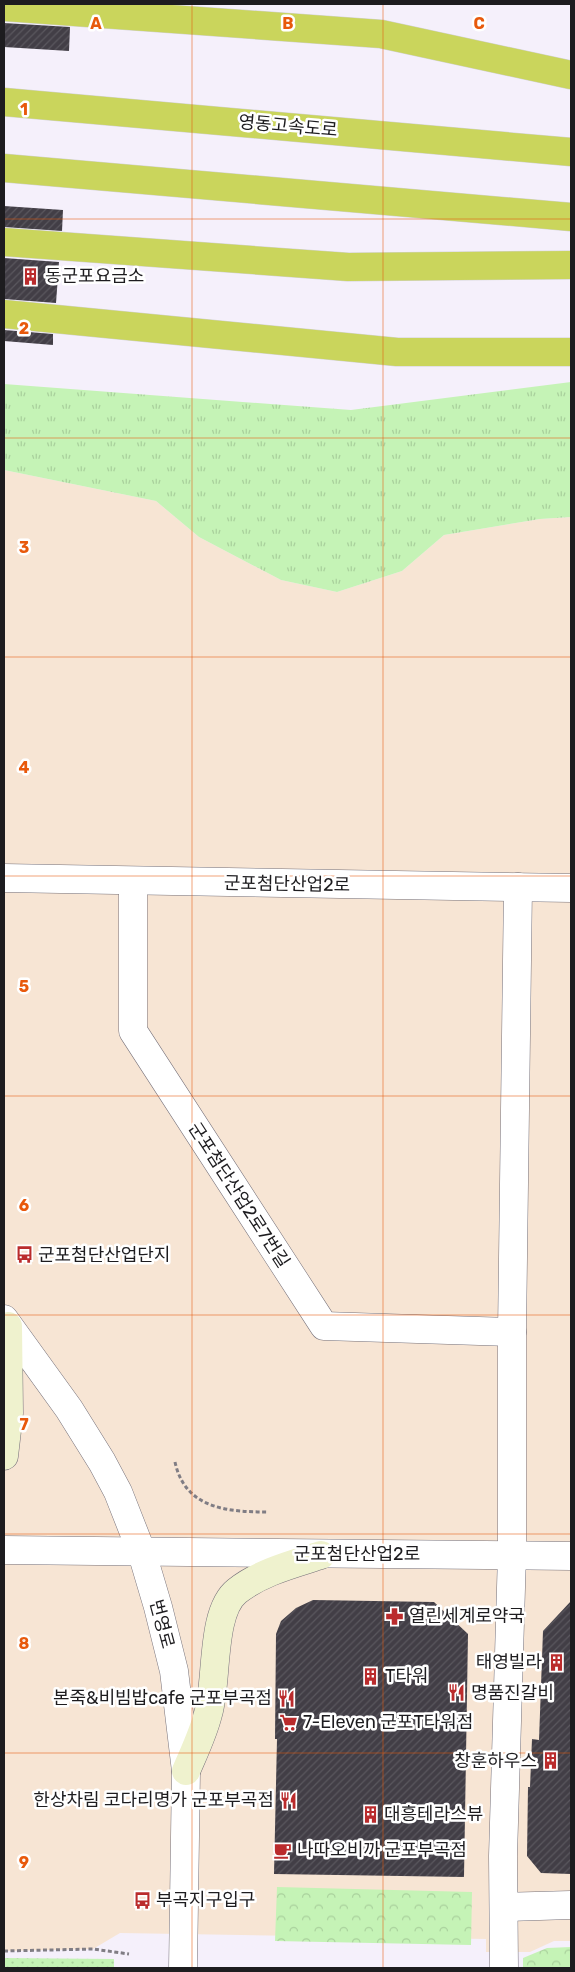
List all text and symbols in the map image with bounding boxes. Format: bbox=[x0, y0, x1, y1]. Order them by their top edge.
text: A bbox=[90, 14, 102, 33]
text: B bbox=[282, 14, 294, 33]
text: C bbox=[473, 14, 485, 33]
text: 1 bbox=[20, 100, 28, 119]
street label: 영동고속도로 bbox=[238, 111, 338, 141]
place label: 동군포요금소 bbox=[45, 265, 144, 287]
building icon: 동군포요금소 bbox=[21, 266, 41, 286]
text: 2 bbox=[19, 319, 29, 338]
text: 3 bbox=[19, 538, 29, 557]
text: 4 bbox=[19, 758, 30, 777]
street label: 군포첨단산업2로 bbox=[224, 872, 350, 896]
text: 5 bbox=[19, 977, 29, 996]
street label: 군포첨단산업2로7번길 bbox=[184, 1118, 294, 1272]
text: 6 bbox=[19, 1196, 29, 1215]
place label: 군포첨단산업단지 bbox=[38, 1244, 170, 1266]
bus stop icon: 군포첨단산업단지 bbox=[14, 1245, 34, 1265]
text: 7 bbox=[19, 1415, 29, 1434]
street label: 군포첨단산업2로 bbox=[294, 1543, 420, 1565]
street label: 번영로 bbox=[145, 1597, 179, 1651]
place label: 열린세계로약국 bbox=[409, 1605, 525, 1627]
pharmacy icon: 열린세계로약국 bbox=[385, 1606, 405, 1626]
text: 8 bbox=[19, 1634, 30, 1653]
place label: 태영빌라 bbox=[476, 1651, 542, 1673]
building icon: 태영빌라 bbox=[546, 1652, 566, 1672]
place label: T타워 bbox=[385, 1665, 429, 1687]
building icon: T타워 bbox=[361, 1666, 381, 1686]
place label: 명품진갈비 bbox=[471, 1682, 554, 1704]
restaurant icon: 명품진갈비 bbox=[447, 1683, 467, 1703]
place label: 본죽&비빔밥cafe 군포부곡점 bbox=[53, 1687, 272, 1709]
restaurant icon: 본죽&비빔밥cafe 군포부곡점 bbox=[276, 1688, 296, 1708]
place label: 7-Eleven 군포T타워점 bbox=[303, 1711, 473, 1733]
supermarket icon: 7-Eleven 군포T타워점 bbox=[279, 1712, 299, 1732]
place label: 창훈하우스 bbox=[454, 1750, 537, 1772]
building icon: 창훈하우스 bbox=[541, 1751, 561, 1771]
place label: 한상차림 코다리명가 군포부곡점 bbox=[33, 1789, 274, 1811]
restaurant icon: 한상차림 코다리명가 군포부곡점 bbox=[278, 1790, 298, 1810]
place label: 대흥테라스뷰 bbox=[384, 1803, 483, 1825]
building icon: 대흥테라스뷰 bbox=[360, 1804, 380, 1824]
place label: 나따오비까 군포부곡점 bbox=[297, 1839, 467, 1861]
cafe icon: 나따오비까 군포부곡점 bbox=[273, 1840, 293, 1860]
text: 9 bbox=[19, 1853, 29, 1872]
place label: 부곡지구입구 bbox=[156, 1889, 255, 1911]
bus stop icon: 부곡지구입구 bbox=[132, 1890, 152, 1910]

